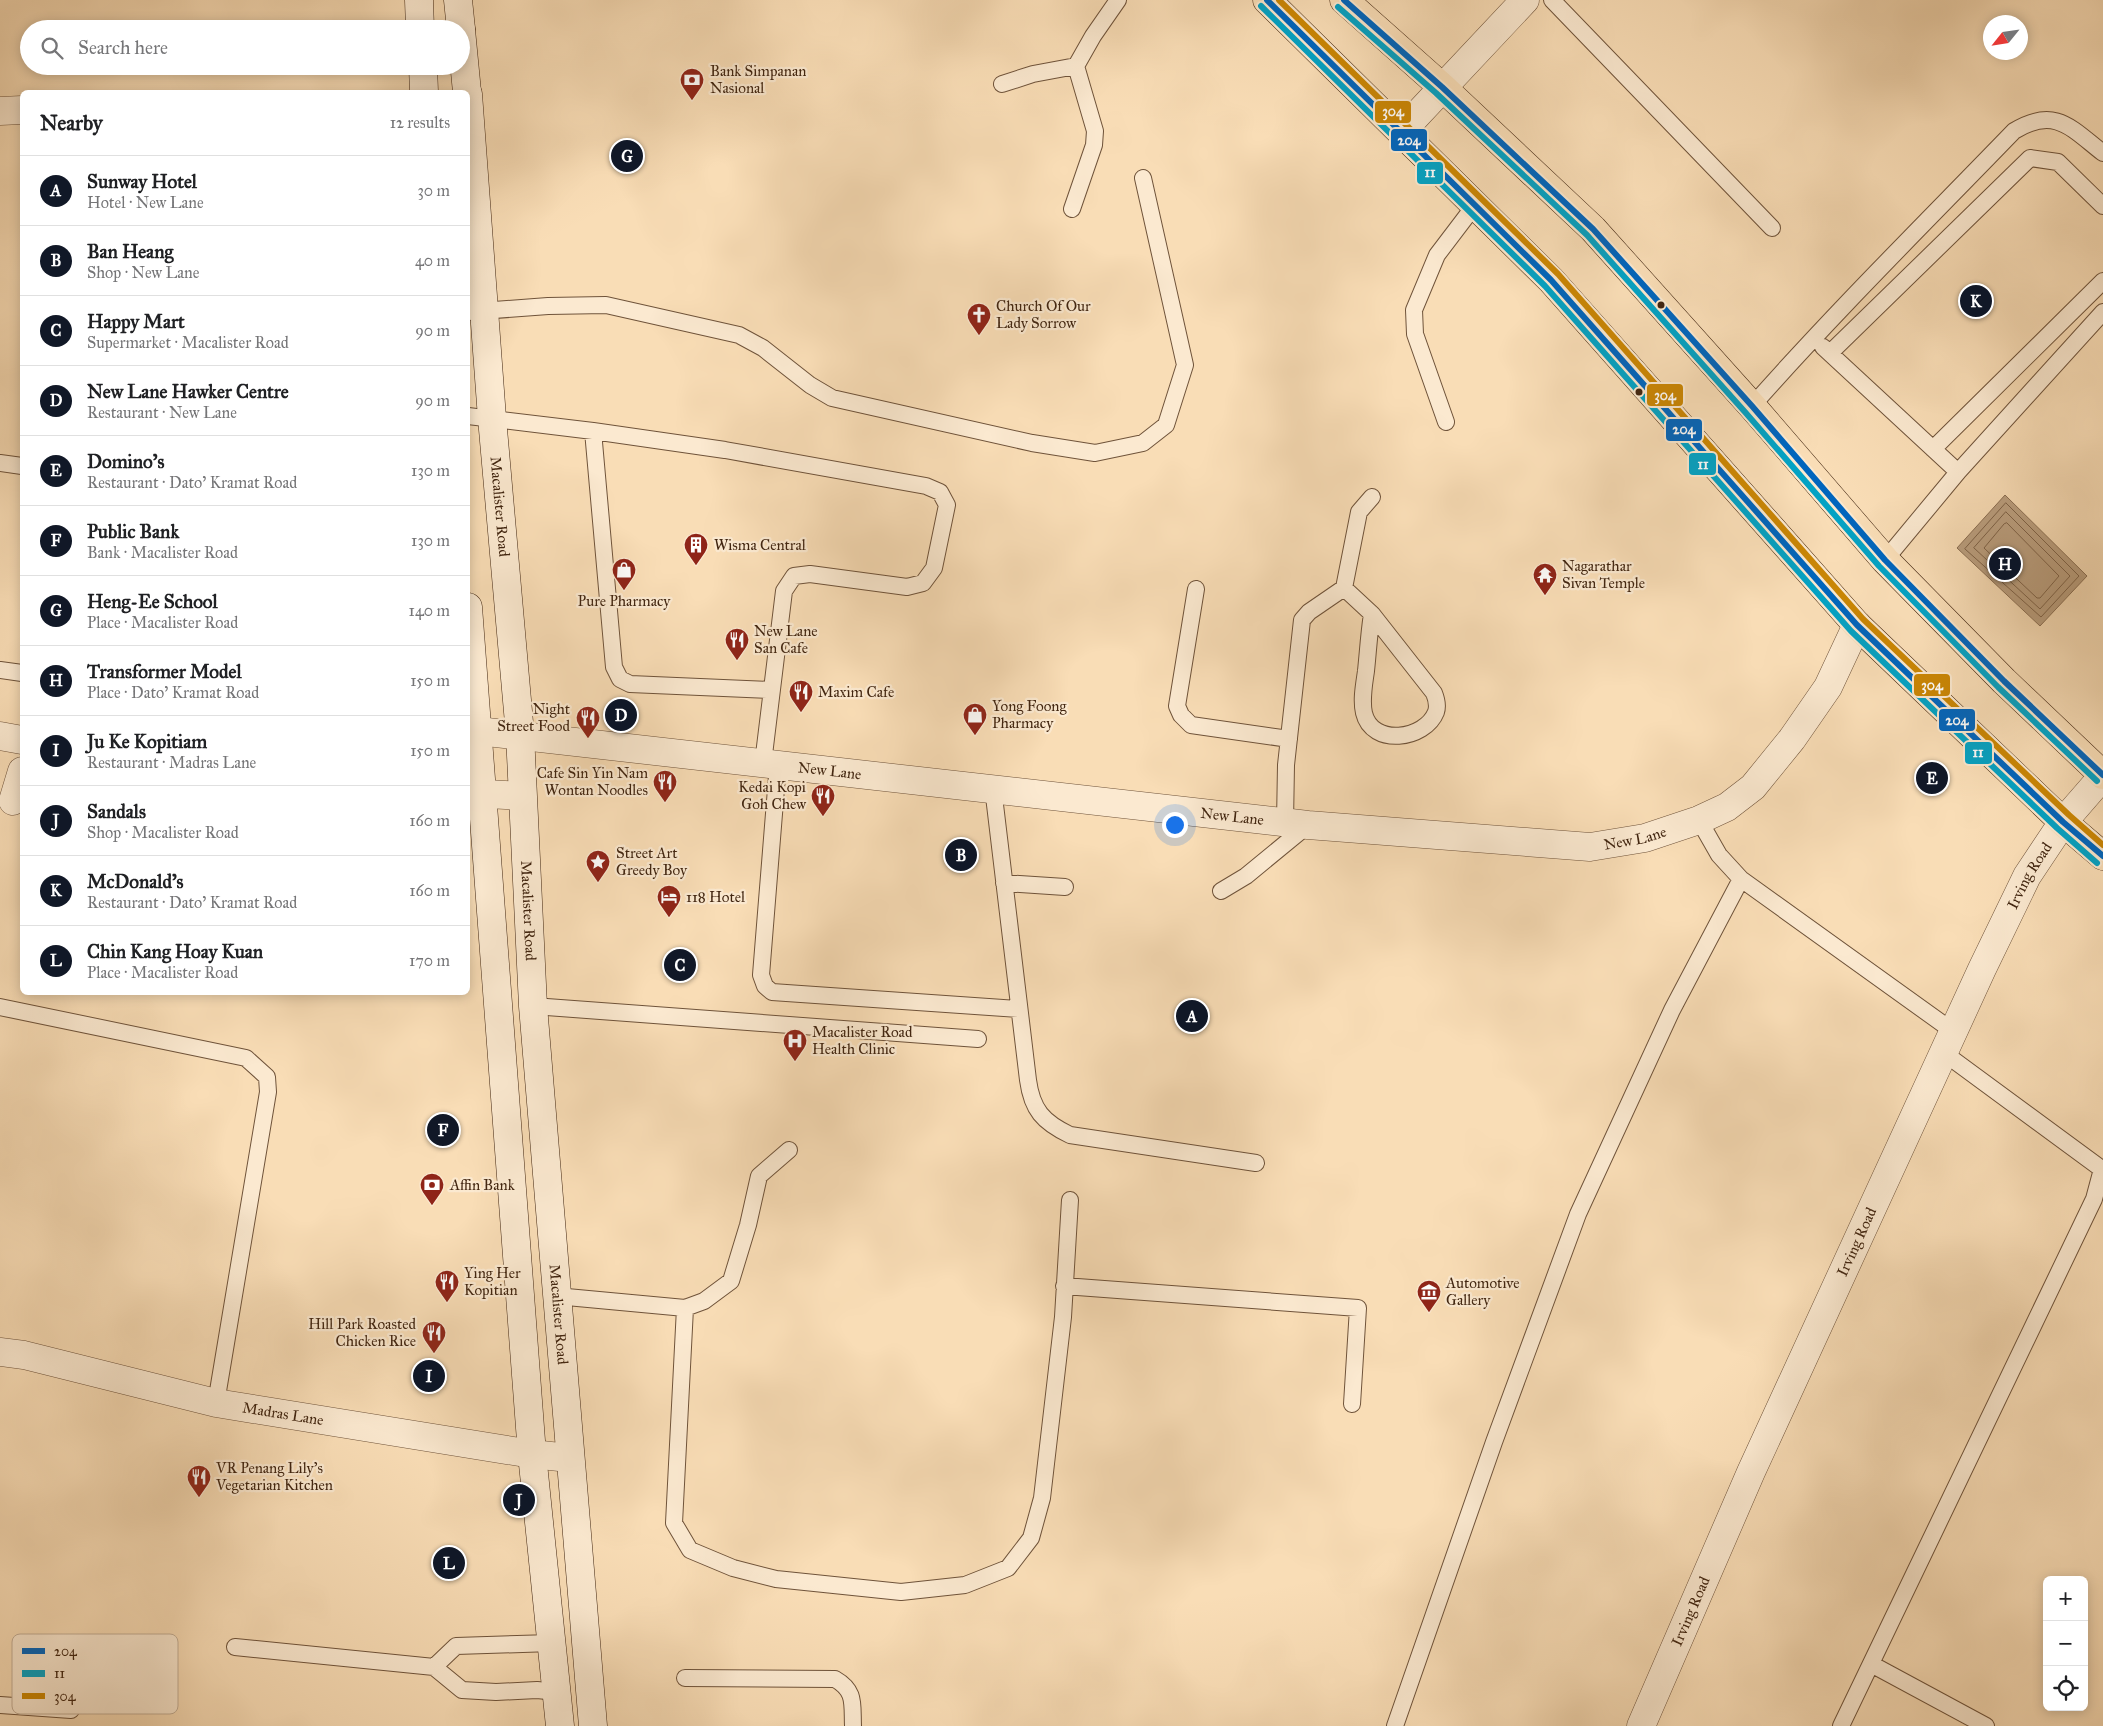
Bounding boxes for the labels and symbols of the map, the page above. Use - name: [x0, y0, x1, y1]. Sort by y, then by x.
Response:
- north arrow: [1983, 15, 2028, 60]
- place label: Bank Simpanan Nasional: [710, 62, 806, 97]
- bank icon: Bank Simpanan Nasional: [679, 67, 705, 101]
- line badge: 304: [1374, 100, 1412, 124]
- text: 304: [1382, 103, 1405, 121]
- line badge: 204: [1390, 128, 1428, 152]
- text: 204: [1398, 132, 1422, 150]
- pin: G: [611, 137, 643, 175]
- line badge: 11: [1416, 161, 1444, 185]
- text: 11: [1424, 164, 1436, 181]
- pin: K: [1960, 282, 1992, 320]
- place label: Church Of Our Lady Sorrow: [996, 297, 1091, 332]
- unlabelled marker: [1656, 300, 1666, 310]
- church icon: Church Of Our Lady Sorrow: [966, 302, 992, 336]
- line badge: 304: [1646, 383, 1684, 407]
- unlabelled marker: [1634, 387, 1644, 397]
- text: 304: [1654, 387, 1677, 405]
- line badge: 204: [1665, 418, 1703, 442]
- text: 204: [1673, 421, 1697, 439]
- line badge: 11: [1688, 452, 1717, 476]
- street label: Macalister Road: [486, 456, 513, 558]
- text: 11: [1697, 456, 1709, 473]
- building icon: Wisma Central: [683, 532, 709, 566]
- place label: Wisma Central: [714, 536, 807, 554]
- pin: H: [1989, 545, 2021, 583]
- shop icon: Pure Pharmacy: [611, 557, 637, 591]
- place label: Nagarathar Sivan Temple: [1562, 557, 1645, 592]
- temple icon: Nagarathar Sivan Temple: [1532, 562, 1558, 596]
- place label: Pure Pharmacy: [578, 592, 671, 610]
- place label: New Lane San Cafe: [754, 622, 818, 657]
- restaurant icon: New Lane San Cafe: [724, 627, 750, 661]
- line badge: 304: [1913, 673, 1951, 697]
- text: 304: [1921, 677, 1944, 695]
- restaurant icon: Maxim Cafe: [788, 679, 814, 713]
- place label: Maxim Cafe: [818, 683, 894, 701]
- pin: D: [605, 696, 637, 734]
- place label: Yong Foong Pharmacy: [992, 697, 1067, 732]
- place label: Night Street Food: [497, 700, 571, 735]
- shop icon: Yong Foong Pharmacy: [962, 702, 988, 736]
- restaurant icon: Night Street Food: [575, 705, 601, 739]
- line badge: 204: [1938, 708, 1976, 732]
- text: 204: [1946, 712, 1970, 730]
- line badge: 11: [1964, 741, 1993, 765]
- text: 11: [1972, 744, 1984, 761]
- street label: New Lane: [797, 758, 862, 783]
- pin: E: [1916, 759, 1948, 797]
- place label: Cafe Sin Yin Nam Wontan Noodles: [537, 764, 648, 799]
- restaurant icon: Cafe Sin Yin Nam Wontan Noodles: [652, 769, 678, 803]
- place label: Kedai Kopi Goh Chew: [738, 778, 806, 813]
- restaurant icon: Kedai Kopi Goh Chew: [810, 783, 836, 817]
- street label: New Lane: [1200, 804, 1265, 829]
- your location: [1162, 812, 1188, 838]
- street label: New Lane: [1602, 823, 1669, 854]
- pin: B: [945, 836, 977, 874]
- street label: Irving Road: [2003, 839, 2056, 912]
- place label: Street Art Greedy Boy: [616, 844, 688, 879]
- place icon: Street Art Greedy Boy: [585, 849, 611, 883]
- street label: Macalister Road: [517, 860, 540, 962]
- hotel icon: 118 Hotel: [656, 884, 682, 918]
- place label: 118 Hotel: [686, 888, 746, 906]
- pin: C: [664, 946, 696, 984]
- pin: A: [1176, 997, 1208, 1035]
- place label: Macalister Road Health Clinic: [812, 1023, 913, 1058]
- hospital icon: Macalister Road Health Clinic: [782, 1028, 808, 1062]
- pin: F: [427, 1111, 459, 1149]
- bank icon: Affin Bank: [419, 1172, 445, 1206]
- place label: Affin Bank: [449, 1176, 515, 1194]
- street label: Irving Road: [1833, 1204, 1880, 1279]
- place label: Ying Her Kopitian: [464, 1264, 521, 1299]
- street label: Macalister Road: [546, 1264, 572, 1366]
- restaurant icon: Ying Her Kopitian: [434, 1269, 460, 1303]
- place label: Automotive Gallery: [1445, 1274, 1520, 1309]
- museum icon: Automotive Gallery: [1416, 1279, 1442, 1313]
- place label: Hill Park Roasted Chicken Rice: [308, 1315, 416, 1350]
- restaurant icon: Hill Park Roasted Chicken Rice: [421, 1320, 447, 1354]
- pin: I: [413, 1357, 445, 1395]
- street label: Madras Lane: [241, 1398, 325, 1429]
- place label: VR Penang Lily's Vegetarian Kitchen: [215, 1459, 333, 1494]
- restaurant icon: VR Penang Lily's Vegetarian Kitchen: [186, 1464, 212, 1498]
- pin: J: [503, 1481, 535, 1519]
- pin: L: [433, 1544, 465, 1582]
- street label: Irving Road: [1668, 1573, 1714, 1649]
- legend: [12, 1634, 178, 1714]
- text: 204: [54, 1643, 78, 1660]
- text: 11: [54, 1665, 66, 1682]
- text: 304: [54, 1688, 77, 1705]

